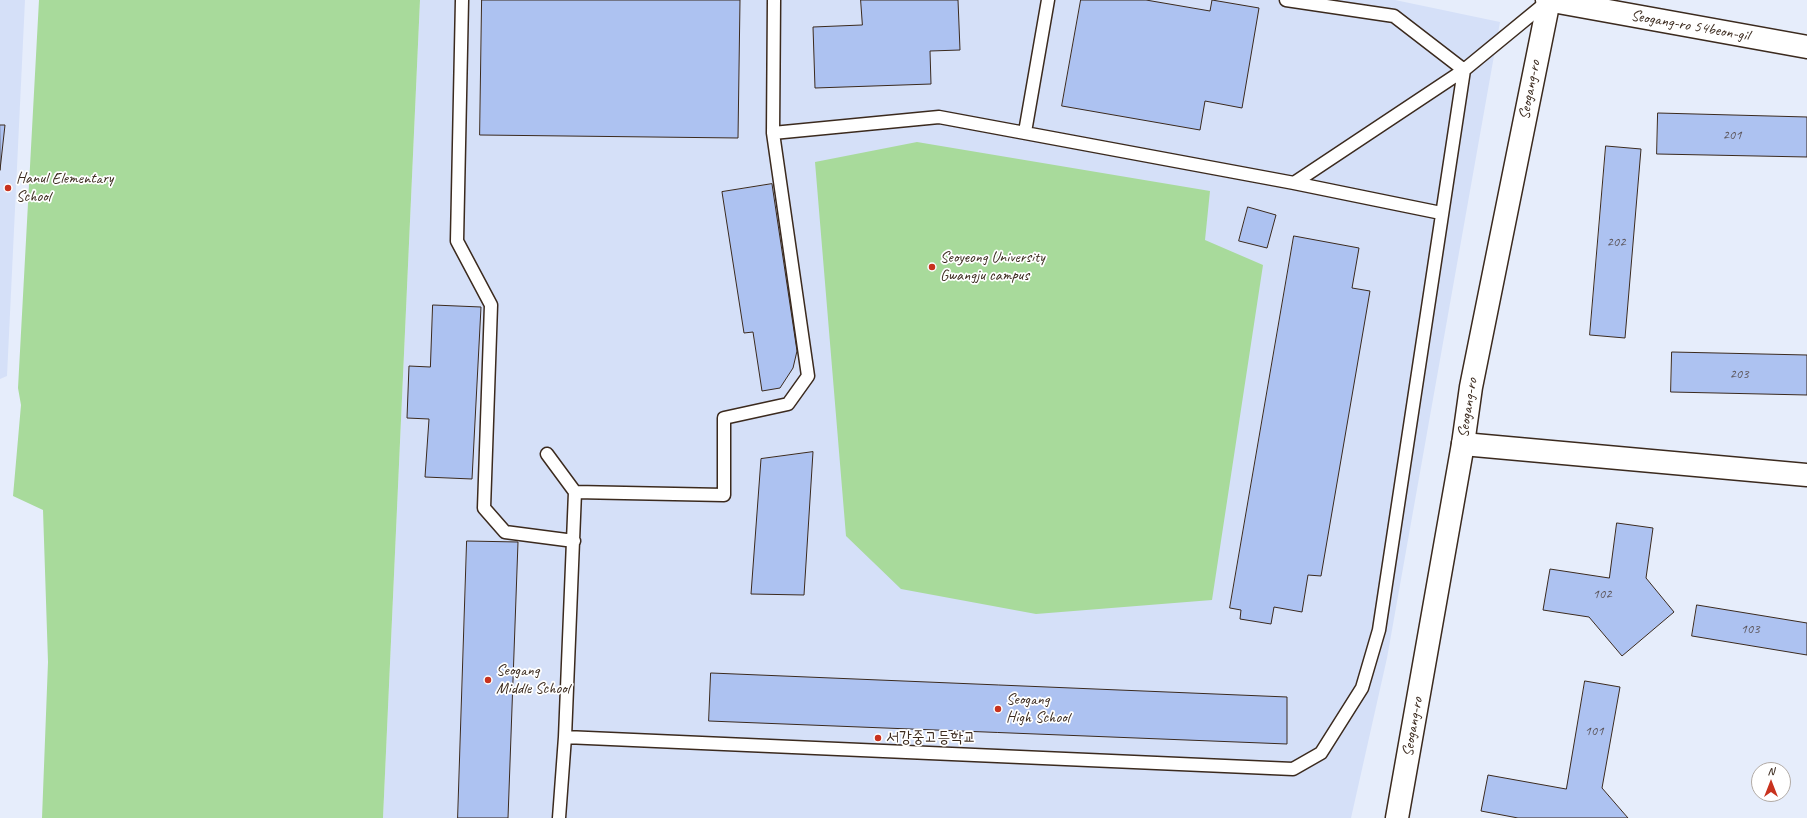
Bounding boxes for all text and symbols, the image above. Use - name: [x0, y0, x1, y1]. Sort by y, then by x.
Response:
- street label: Seogang-ro 54beon-gil: [1629, 6, 1751, 46]
- street label: Seogang-ro: [1515, 59, 1545, 121]
- house number: 201: [1723, 127, 1741, 143]
- place label: Hanul Elementary School: [16, 169, 113, 207]
- marker: Hanul Elementary School: [3, 183, 13, 193]
- house number: 202: [1607, 234, 1625, 250]
- place label: Seoyeong University Gwangju campus: [940, 248, 1045, 286]
- marker: Seoyeong University Gwangju campus: [927, 262, 937, 272]
- house number: 203: [1730, 366, 1748, 382]
- street label: Seogang-ro: [1454, 377, 1482, 439]
- house number: 102: [1593, 586, 1611, 602]
- house number: 103: [1741, 621, 1759, 637]
- place label: Seogang Middle School: [496, 661, 569, 699]
- marker: Seogang Middle School: [483, 675, 493, 685]
- place label: Seogang High School: [1006, 690, 1069, 728]
- street label: Seogang-ro: [1398, 696, 1428, 758]
- marker: Seogang High School: [993, 704, 1003, 714]
- house number: 101: [1585, 723, 1603, 739]
- place label: 서강중고등학교: [886, 728, 976, 748]
- marker: 서강중고등학교: [873, 733, 883, 743]
- north arrow: [1751, 762, 1791, 802]
- text: N: [1768, 764, 1774, 778]

